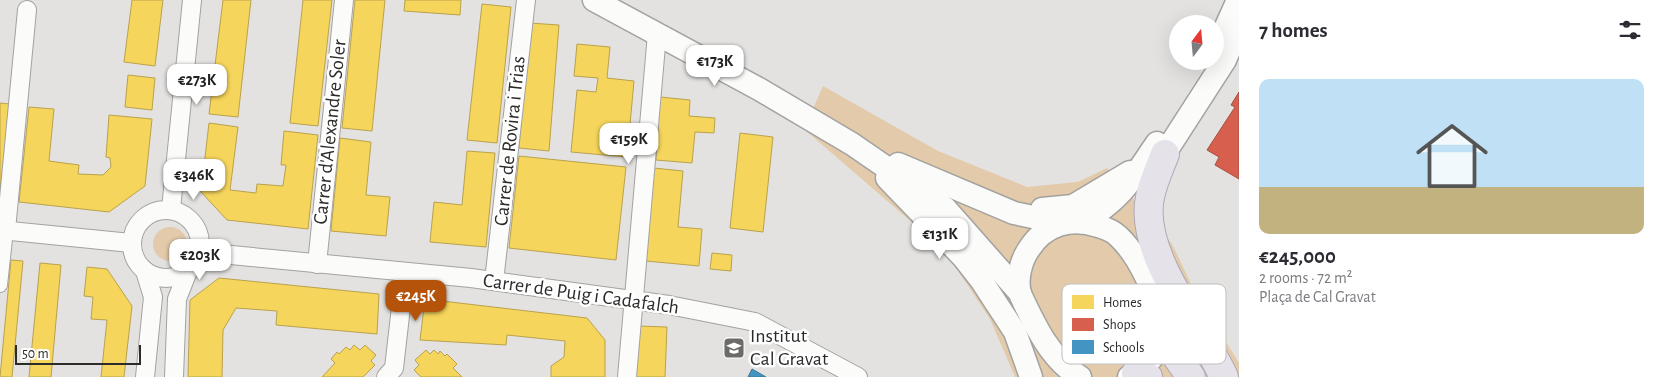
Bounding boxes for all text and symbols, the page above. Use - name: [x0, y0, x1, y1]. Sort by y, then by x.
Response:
- north arrow: [1169, 15, 1224, 70]
- map controls: [1169, 15, 1224, 70]
- icon: filters: [1616, 16, 1644, 44]
- text: 7 homes: [1259, 20, 1328, 41]
- street label: Carrer d'Alexandre Soler: [310, 38, 350, 226]
- pin: €173K: [680, 44, 750, 87]
- text: €173K: [697, 53, 733, 69]
- street label: Carrer de Rovira i Trias: [491, 55, 529, 227]
- pin: €273K: [162, 64, 232, 106]
- text: €273K: [178, 72, 216, 88]
- icon: home: [1407, 111, 1497, 201]
- pin: €159K: [594, 122, 664, 165]
- text: €159K: [610, 131, 648, 147]
- pin: €346K: [159, 158, 229, 201]
- text: €346K: [174, 167, 214, 183]
- pin: €131K: [905, 218, 975, 260]
- text: €131K: [922, 226, 958, 242]
- pin: €203K: [165, 238, 235, 281]
- text: €245,000: [1259, 246, 1336, 267]
- text: €203K: [180, 247, 220, 263]
- street label: Carrer de Puig i Cadafalch: [482, 270, 680, 318]
- text: 2 rooms · 72 m²: [1259, 270, 1352, 286]
- pin: €245K: [381, 280, 451, 322]
- legend: [1062, 284, 1226, 364]
- text: €245K: [396, 288, 436, 304]
- text: Plaça de Cal Gravat: [1259, 289, 1376, 305]
- text: Homes: [1103, 296, 1142, 310]
- text: Shops: [1103, 318, 1136, 332]
- place label: Institut Cal Gravat: [750, 326, 829, 369]
- school or university icon: Institut Cal Gravat: [722, 336, 746, 360]
- text: Schools: [1103, 341, 1144, 355]
- scale bar: [15, 342, 141, 365]
- text: 50 m: [22, 347, 49, 361]

